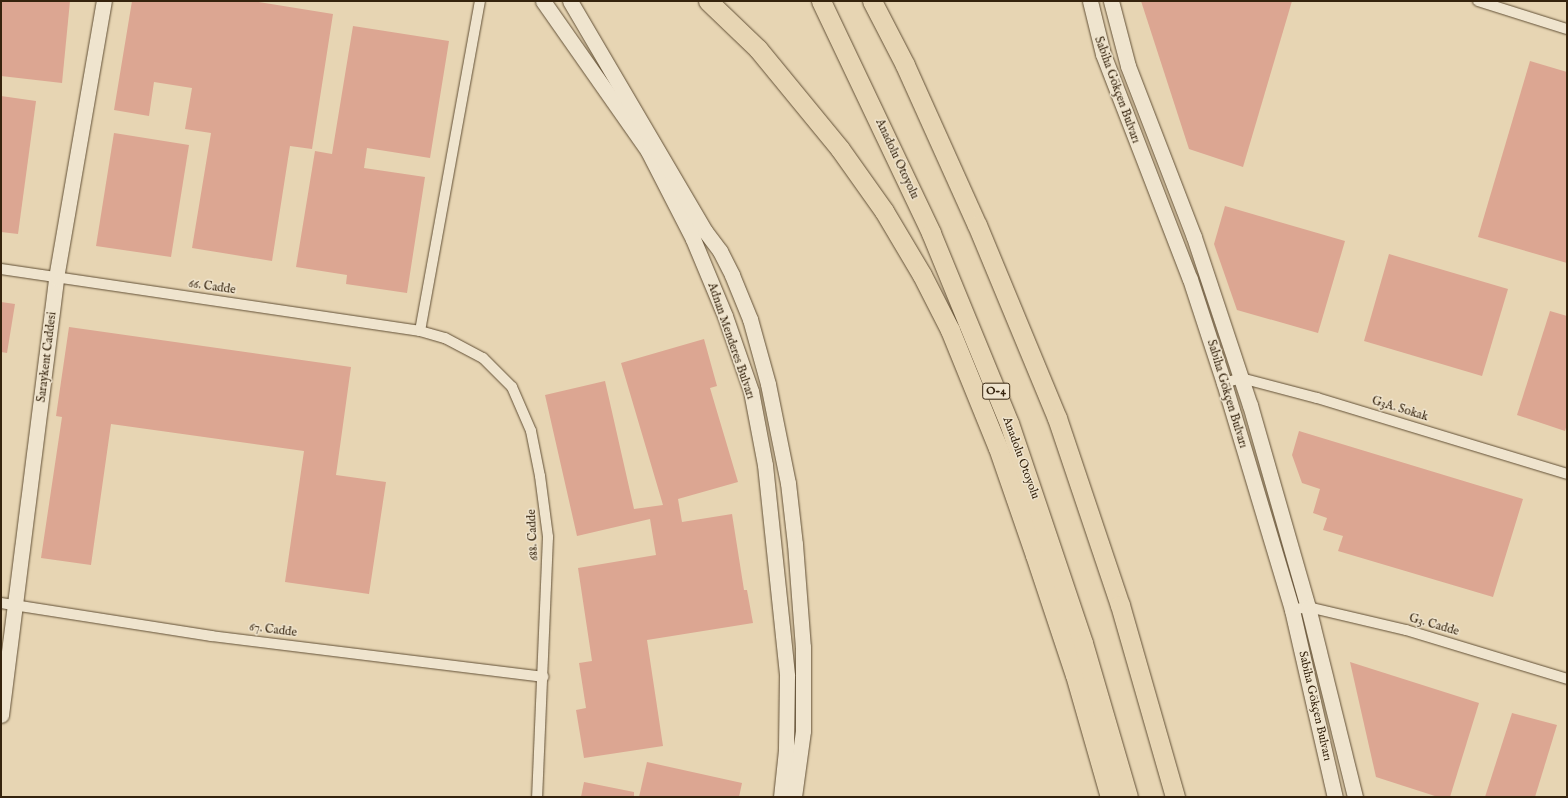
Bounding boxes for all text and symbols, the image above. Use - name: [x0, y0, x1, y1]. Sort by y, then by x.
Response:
- street label: Sabiha Gökçen Bulvarı: [1091, 35, 1143, 145]
- street label: Anadolu Otoyolu: [872, 117, 922, 201]
- street label: 66. Cadde: [188, 277, 236, 297]
- street label: Adnan Menderes Bulvarı: [704, 281, 758, 401]
- street label: Saraykent Caddesi: [34, 311, 60, 403]
- street label: Sabiha Gökçen Bulvarı: [1204, 338, 1250, 450]
- road number: O-4: [982, 382, 1010, 400]
- street label: G3A. Sokak: [1370, 394, 1430, 424]
- street label: Anadolu Otoyolu: [999, 415, 1043, 501]
- street label: 688. Cadde: [524, 509, 542, 561]
- street label: G3. Cadde: [1407, 611, 1461, 639]
- street label: 67. Cadde: [248, 620, 298, 640]
- street label: Sabiha Gökçen Bulvarı: [1295, 650, 1335, 762]

